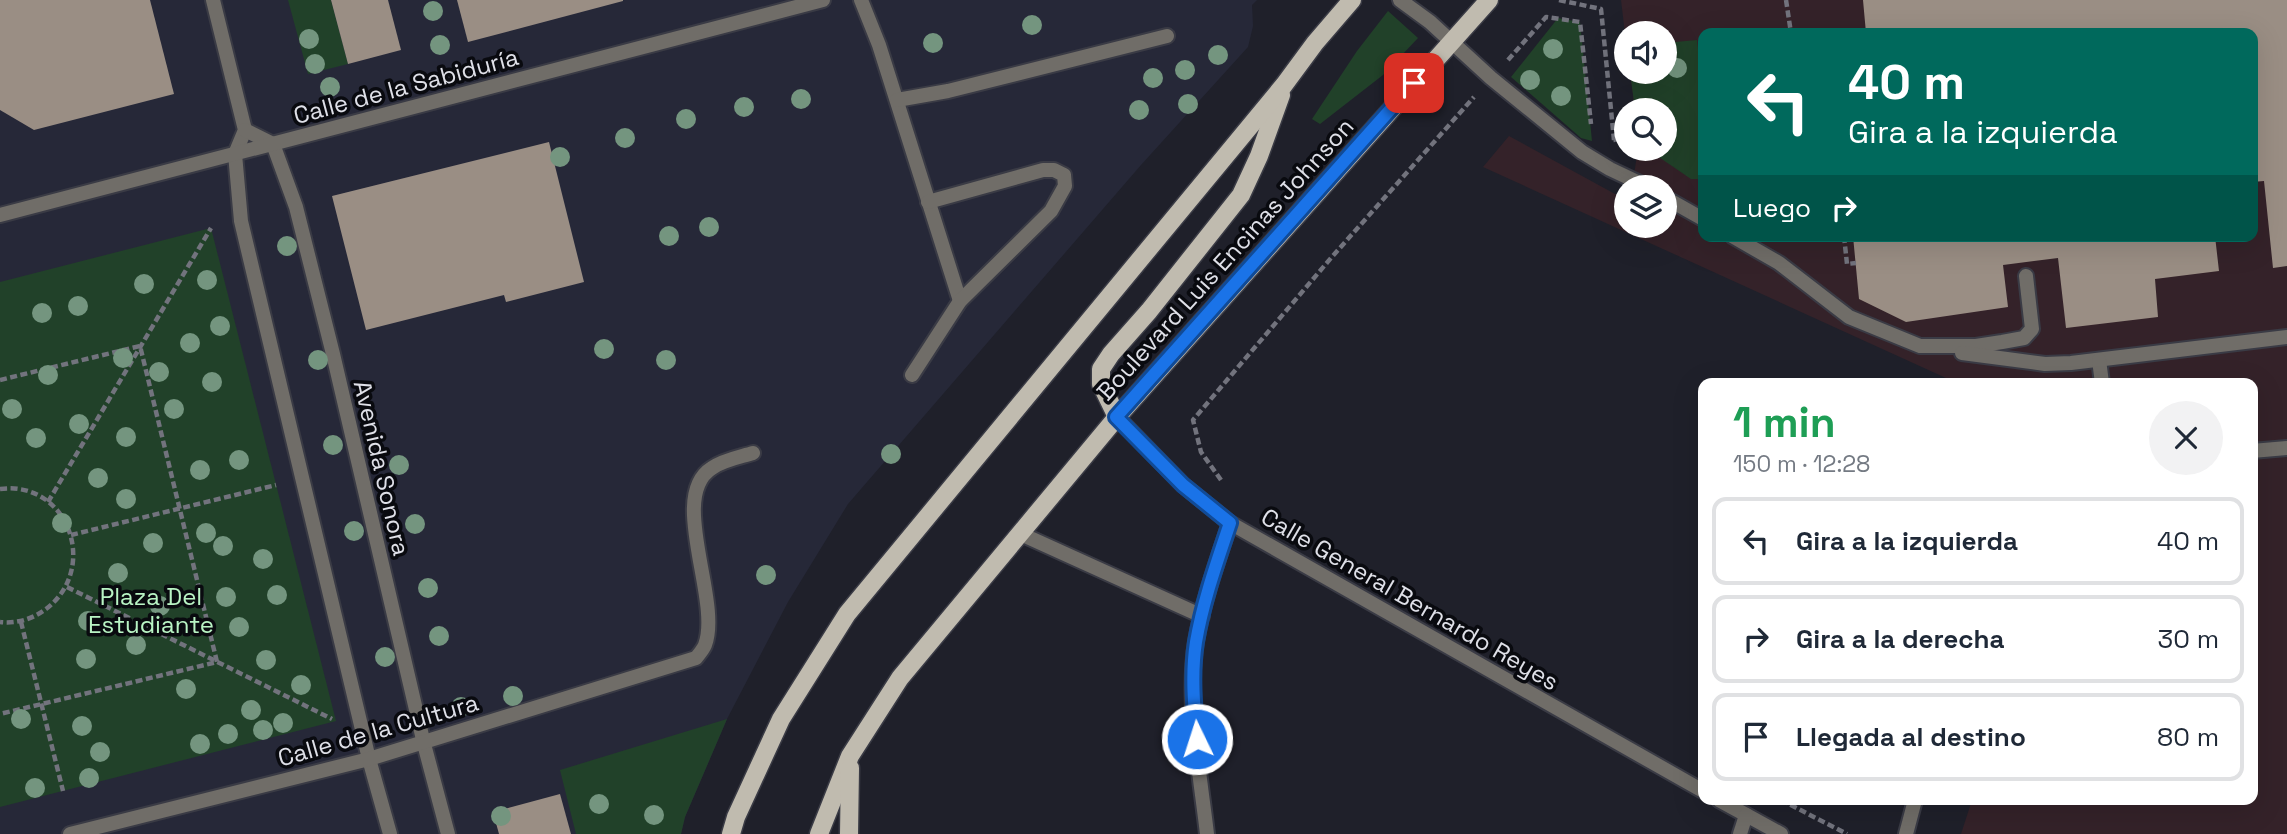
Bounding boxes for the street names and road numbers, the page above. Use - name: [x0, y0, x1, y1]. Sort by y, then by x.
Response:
- street label: Calle de la Sabiduría: [290, 41, 522, 131]
- street label: Boulevard Luis Encinas Johnson: [1090, 111, 1360, 407]
- street label: Avenida Sonora: [347, 377, 417, 559]
- street label: Calle General Bernardo Reyes: [1256, 501, 1564, 697]
- street label: Calle de la Cultura: [274, 686, 482, 773]

